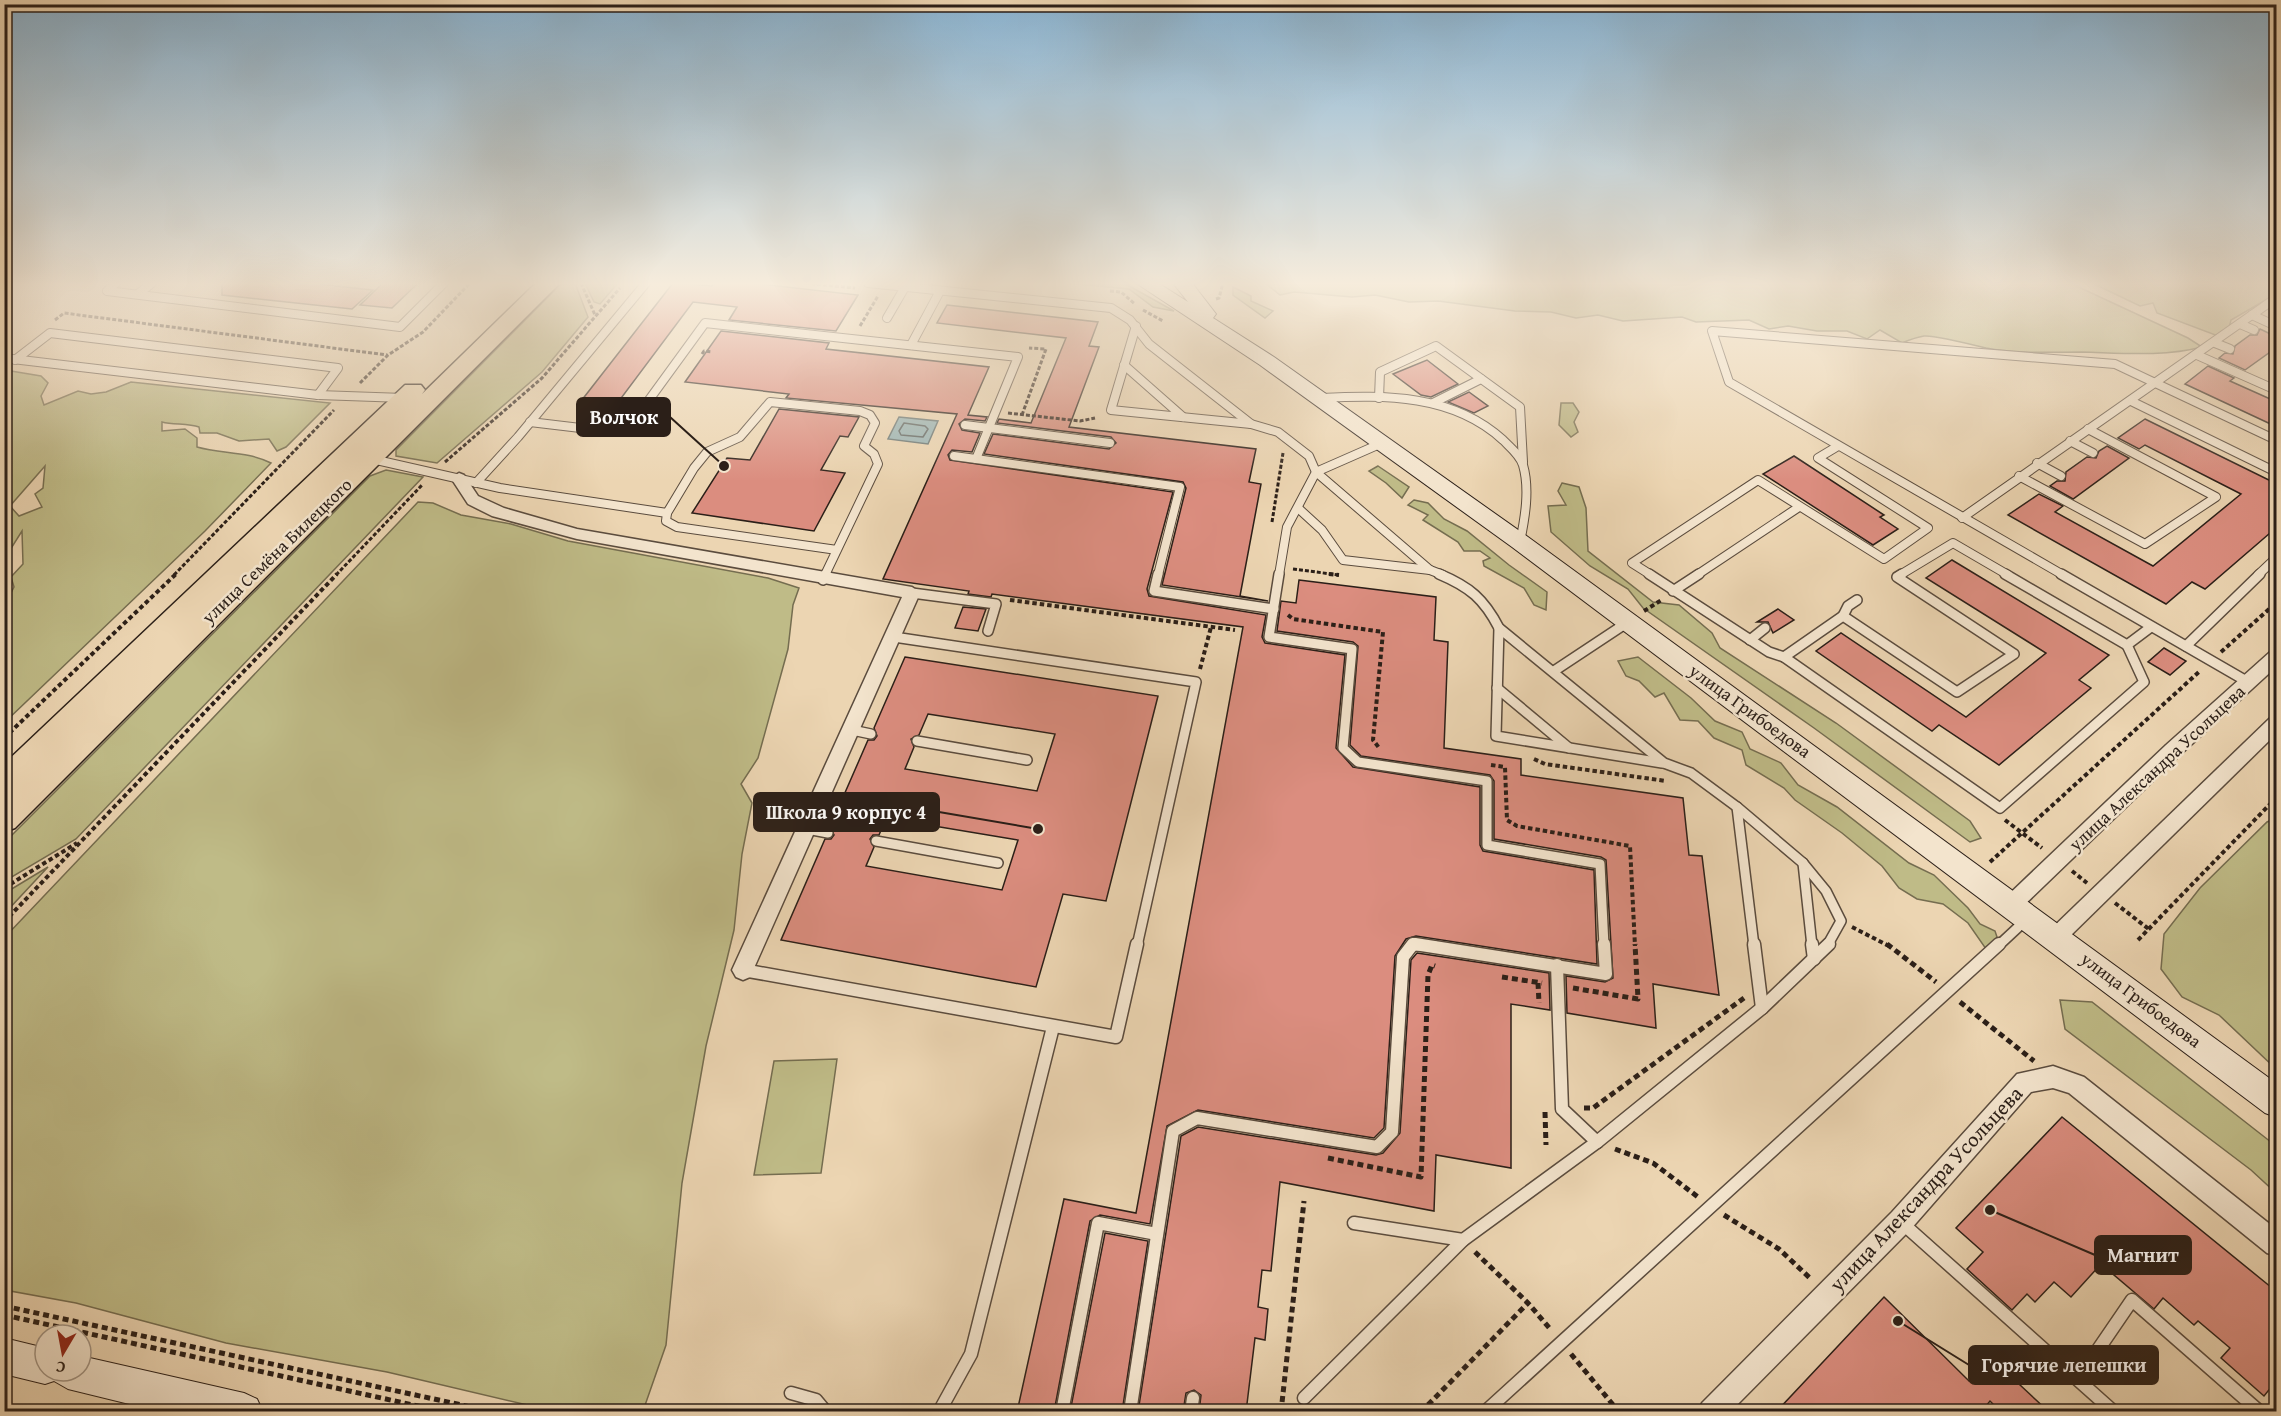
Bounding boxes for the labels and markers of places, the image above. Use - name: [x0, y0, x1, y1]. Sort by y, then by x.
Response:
- callout: Волчок: [577, 398, 670, 436]
- callout: Школа 9 корпус 4: [754, 793, 939, 831]
- callout: Магнит: [2095, 1236, 2191, 1274]
- callout: Горячие лепешки: [1969, 1346, 2158, 1384]

